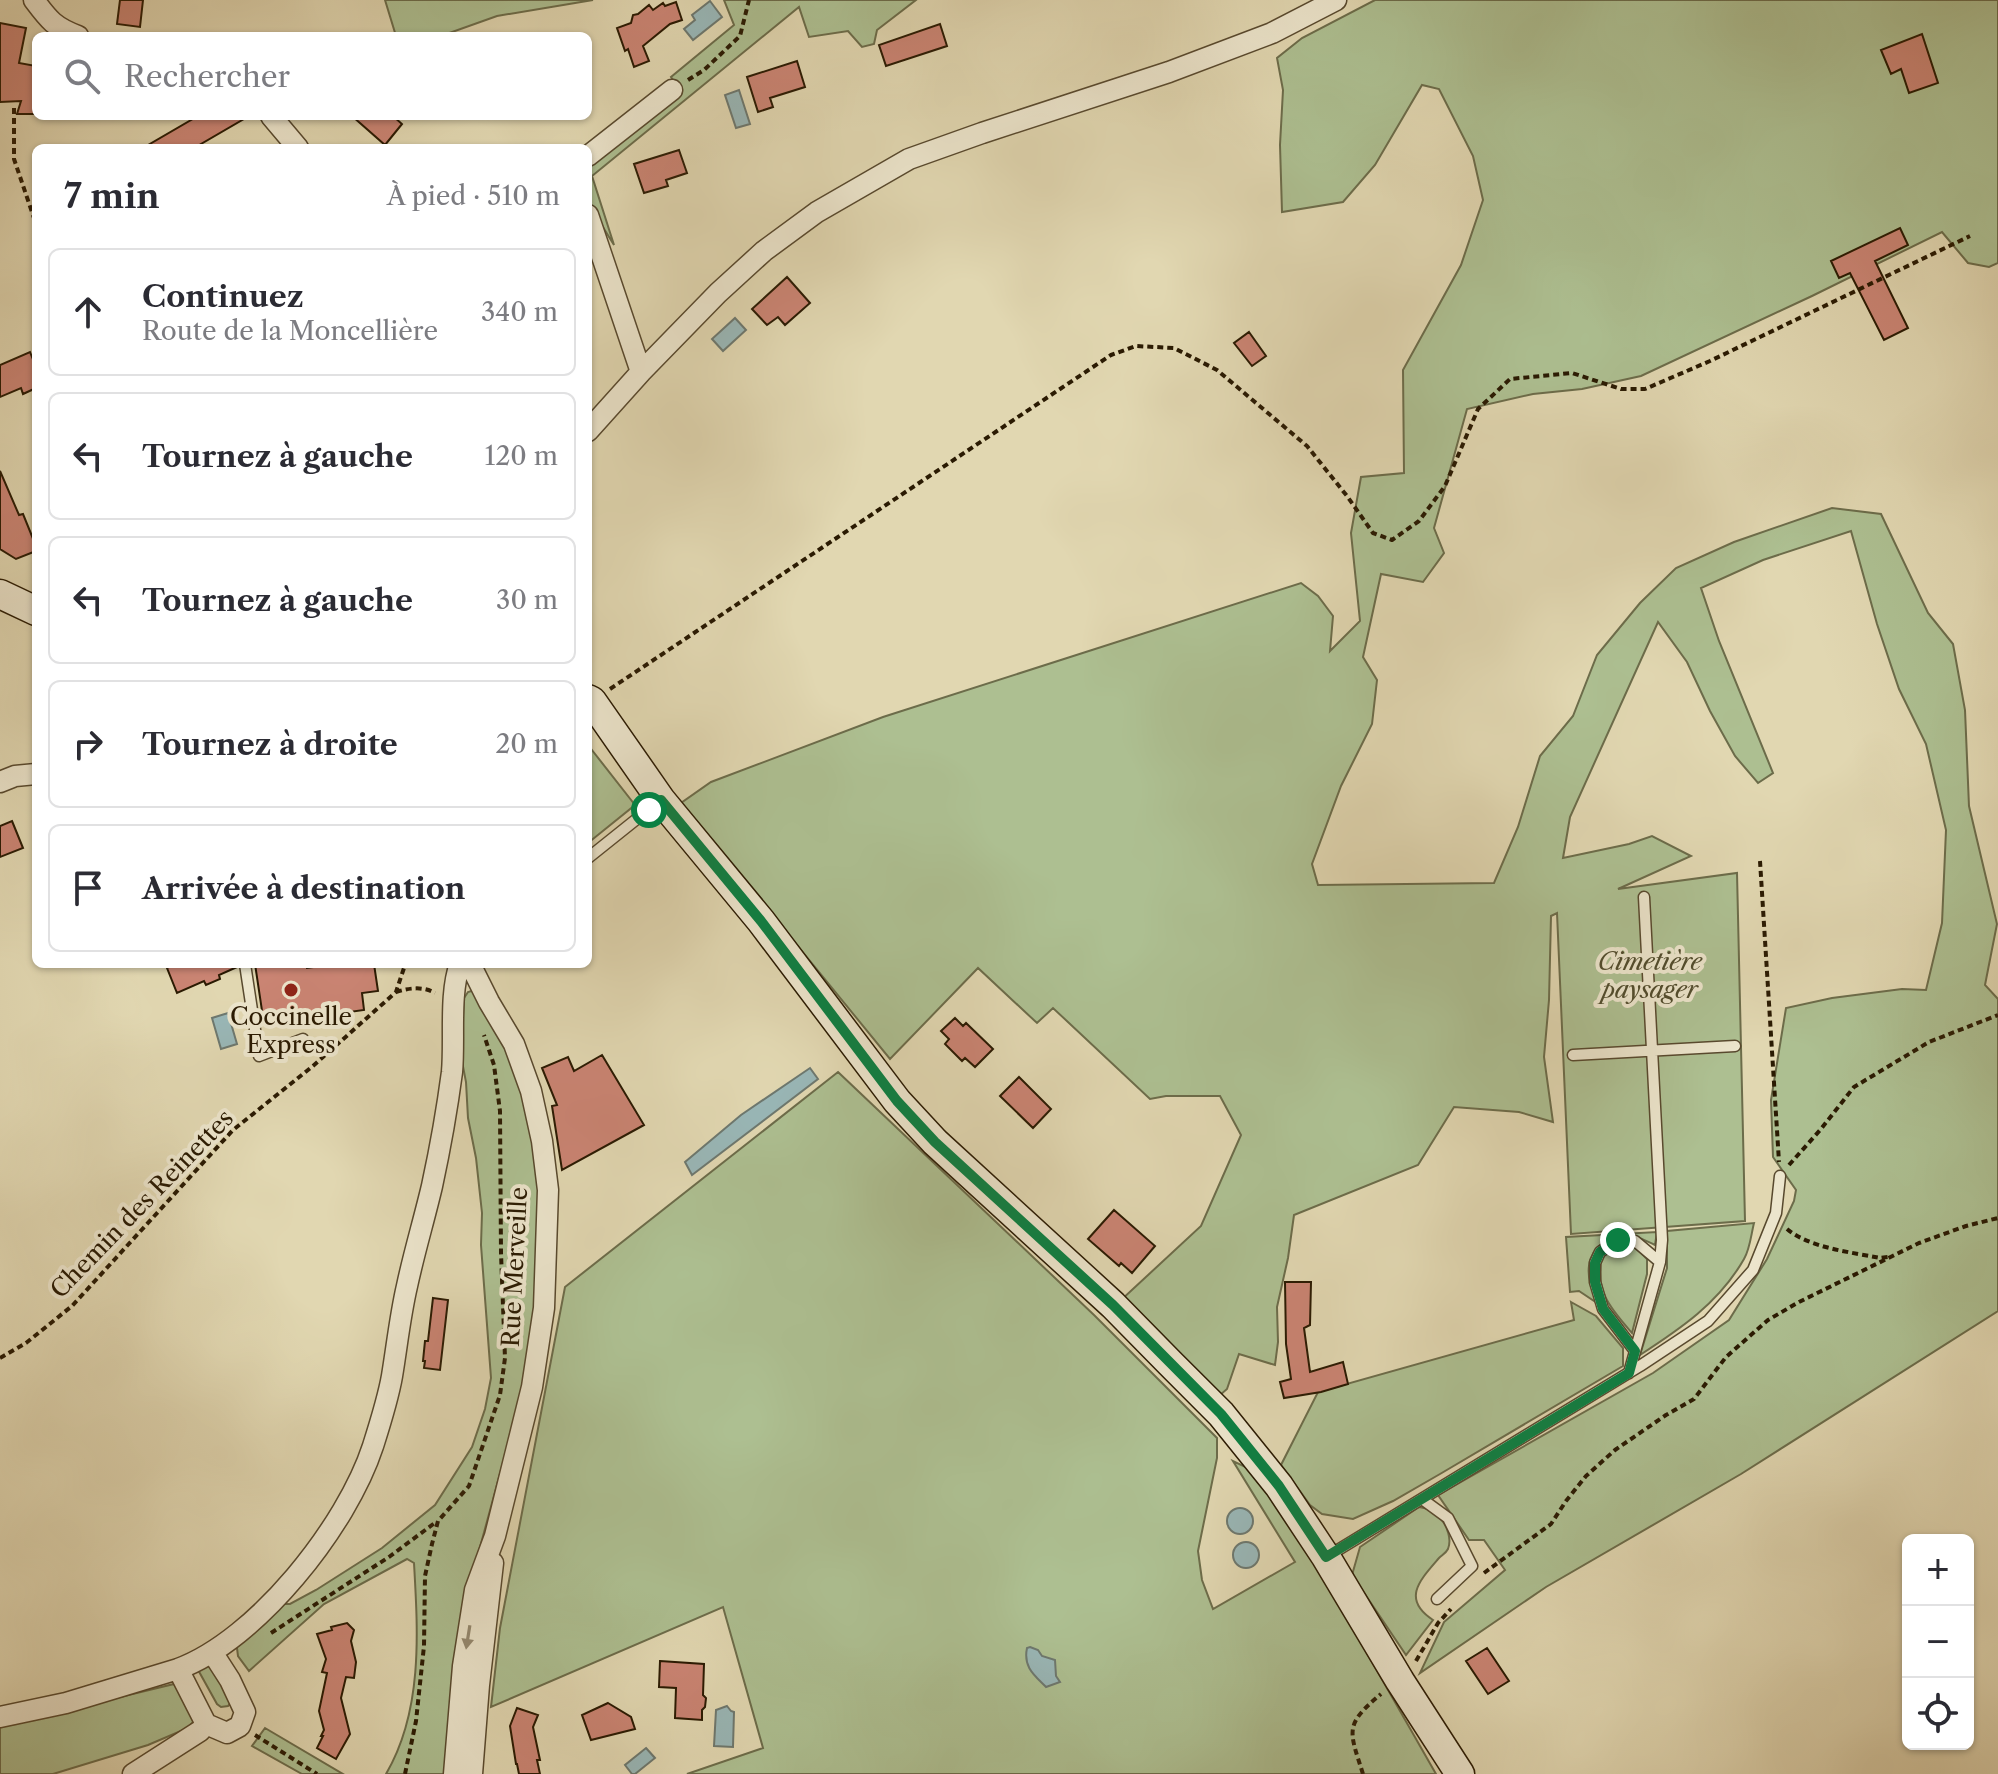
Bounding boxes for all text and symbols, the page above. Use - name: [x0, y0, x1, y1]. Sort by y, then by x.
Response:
- search box: [32, 32, 592, 120]
- icon: search: [60, 54, 104, 98]
- text: Rechercher: [124, 58, 290, 95]
- text: 7 min: [64, 175, 160, 217]
- text: À pied · 510 m: [387, 180, 560, 212]
- text: Continuez: [142, 278, 304, 315]
- icon: ahead: [66, 290, 110, 334]
- text: 340 m: [481, 296, 558, 328]
- text: Route de la Moncellière: [142, 315, 438, 347]
- icon: left: [66, 434, 110, 478]
- text: Tournez à gauche: [142, 438, 413, 475]
- text: 120 m: [484, 440, 558, 472]
- icon: left: [66, 578, 110, 622]
- text: Tournez à gauche: [142, 582, 413, 619]
- text: 30 m: [496, 584, 558, 616]
- icon: right: [66, 722, 110, 766]
- text: Tournez à droite: [142, 726, 398, 763]
- text: 20 m: [495, 728, 558, 760]
- route start: [631, 792, 667, 828]
- icon: arrive: [66, 866, 110, 910]
- text: Arrivée à destination: [142, 870, 465, 907]
- park label: Cimetière paysager: [1597, 947, 1704, 1004]
- marker: Coccinelle Express: [282, 981, 300, 999]
- place label: Coccinelle Express: [230, 1002, 352, 1059]
- street label: Chemin des Reinettes: [44, 1103, 239, 1304]
- street label: Rue Merveille: [496, 1186, 533, 1348]
- route end: [1600, 1222, 1636, 1258]
- map controls: [1902, 1534, 1974, 1750]
- button: +: [1902, 1534, 1974, 1606]
- button: −: [1902, 1606, 1974, 1678]
- one-way arrow: [461, 1625, 473, 1650]
- button: locate: [1902, 1678, 1974, 1750]

